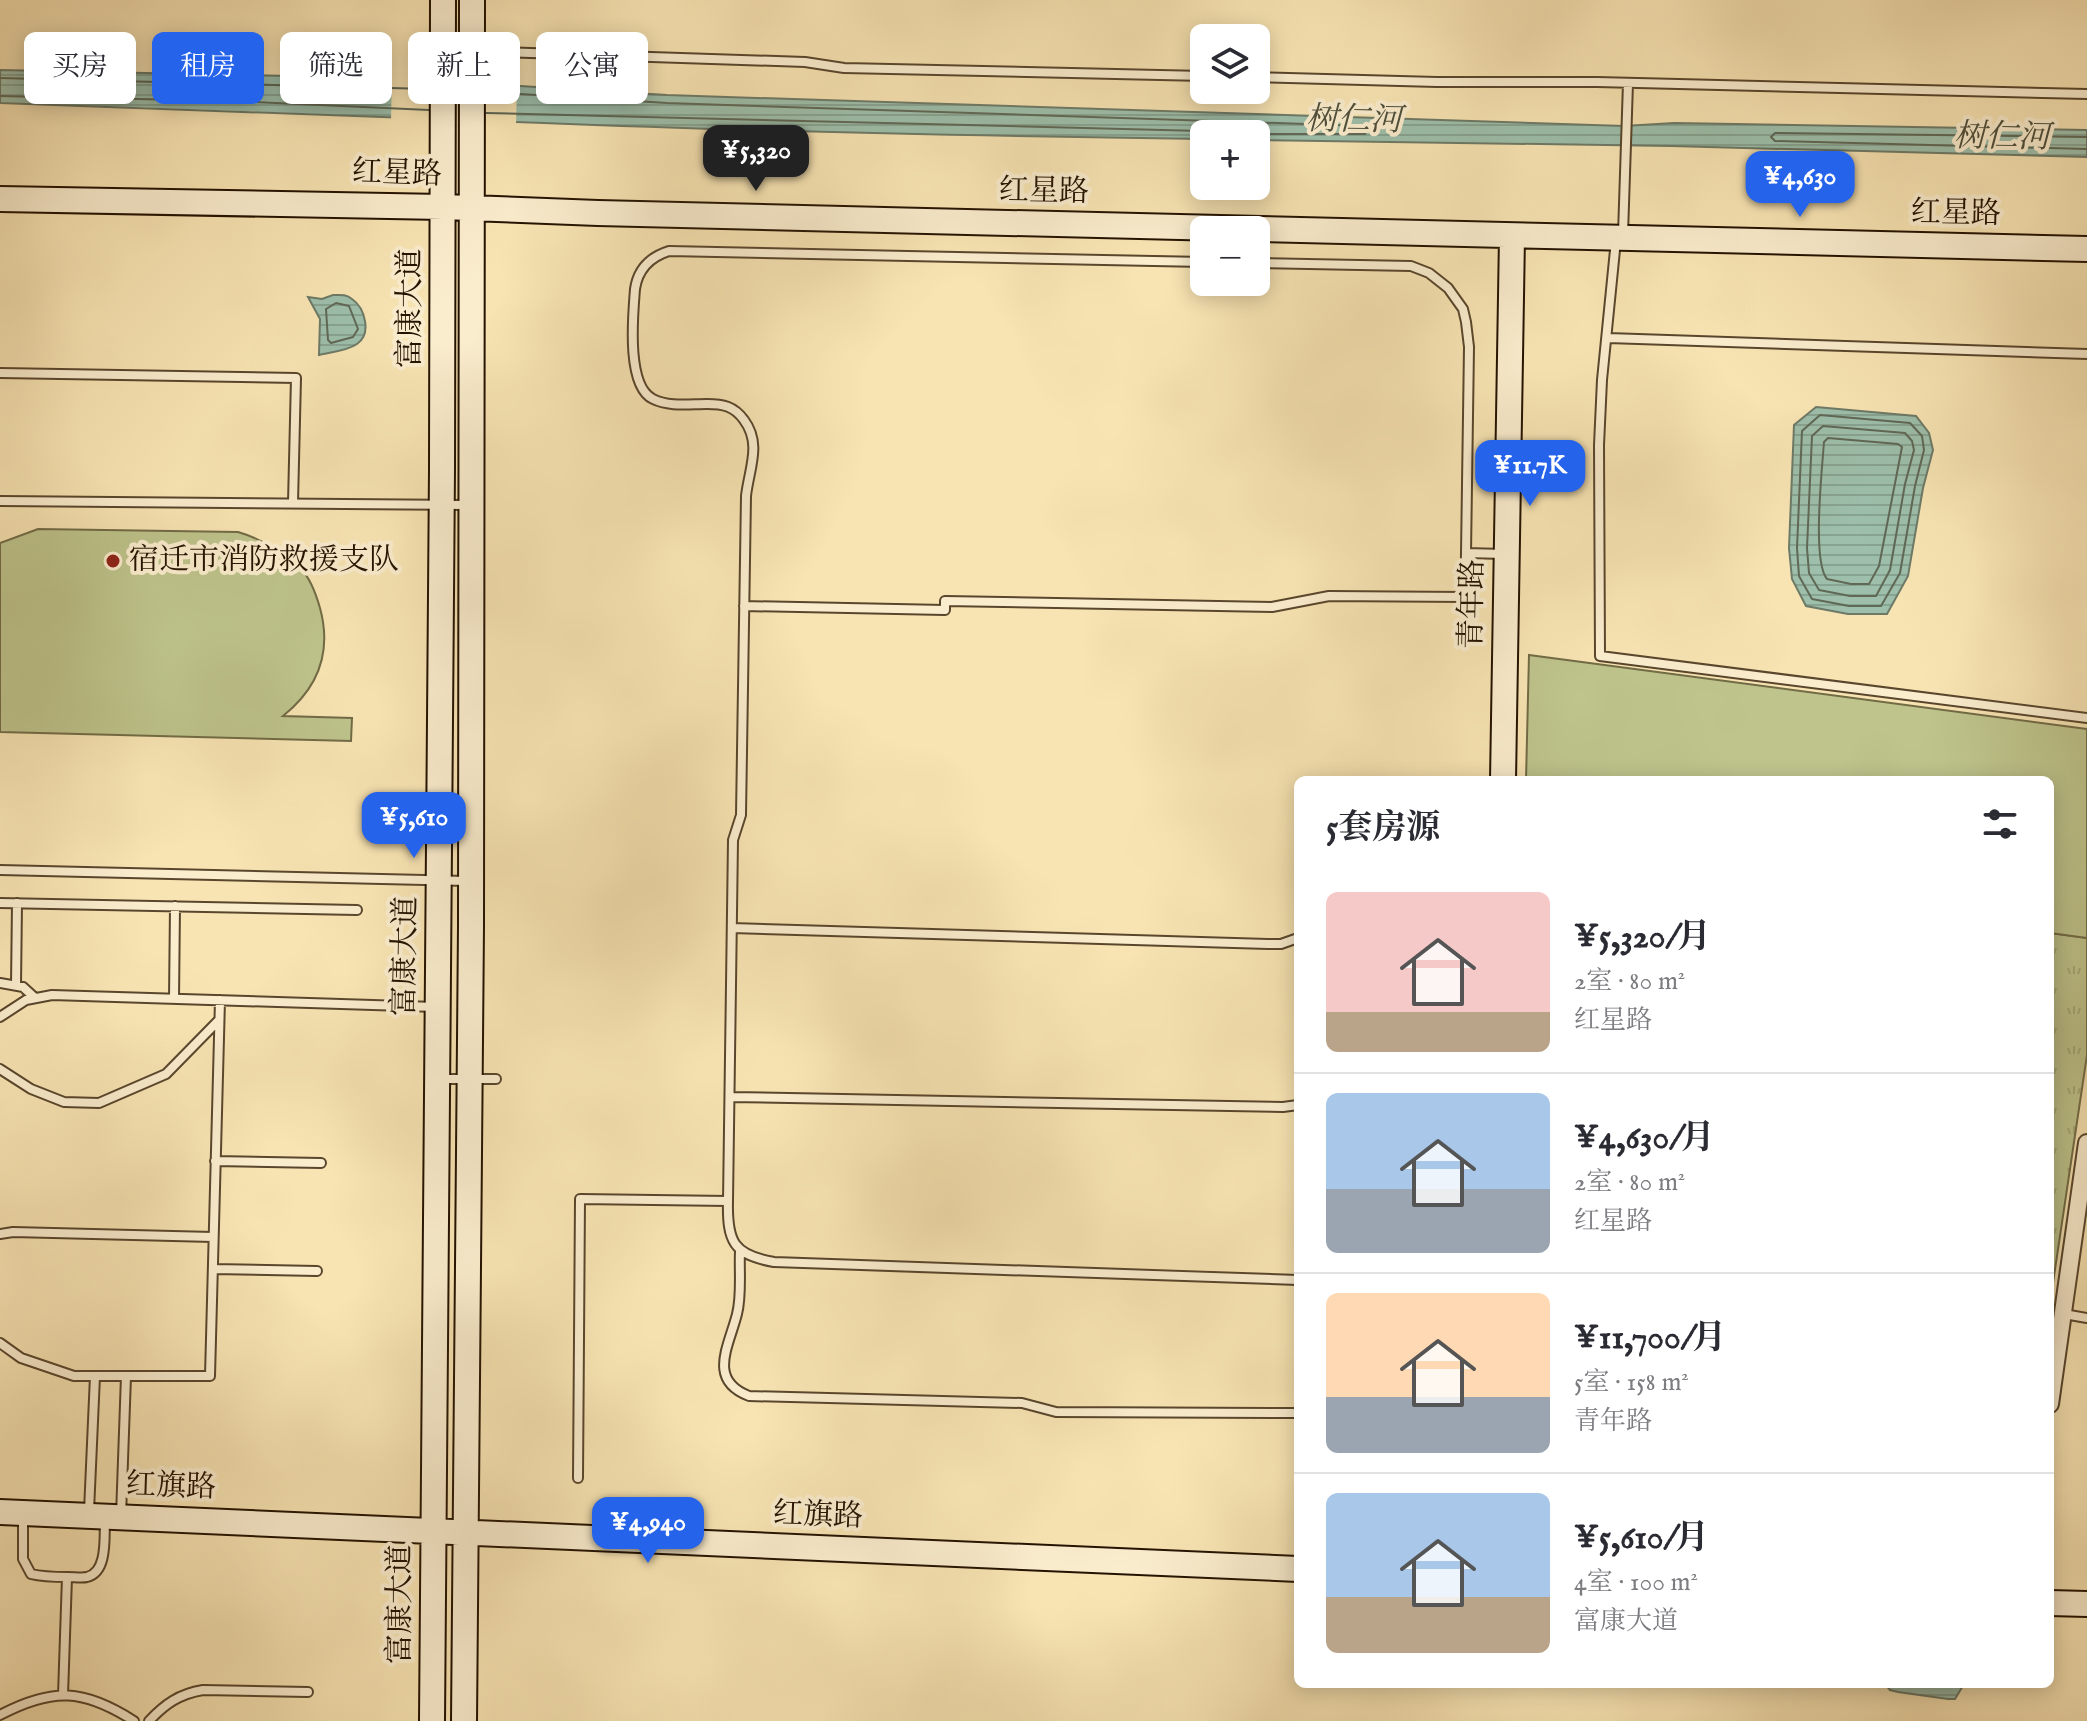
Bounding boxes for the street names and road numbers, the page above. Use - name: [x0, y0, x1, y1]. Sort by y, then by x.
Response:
- street label: 红星路: [351, 153, 443, 195]
- street label: 红星路: [999, 172, 1089, 212]
- street label: 红星路: [1911, 194, 2001, 234]
- street label: 富康大道: [392, 248, 430, 368]
- street label: 青年路: [1453, 559, 1493, 649]
- street label: 富康大道: [386, 896, 426, 1016]
- street label: 红旗路: [125, 1466, 217, 1508]
- street label: 红旗路: [772, 1495, 864, 1537]
- street label: 富康大道: [382, 1544, 420, 1664]

